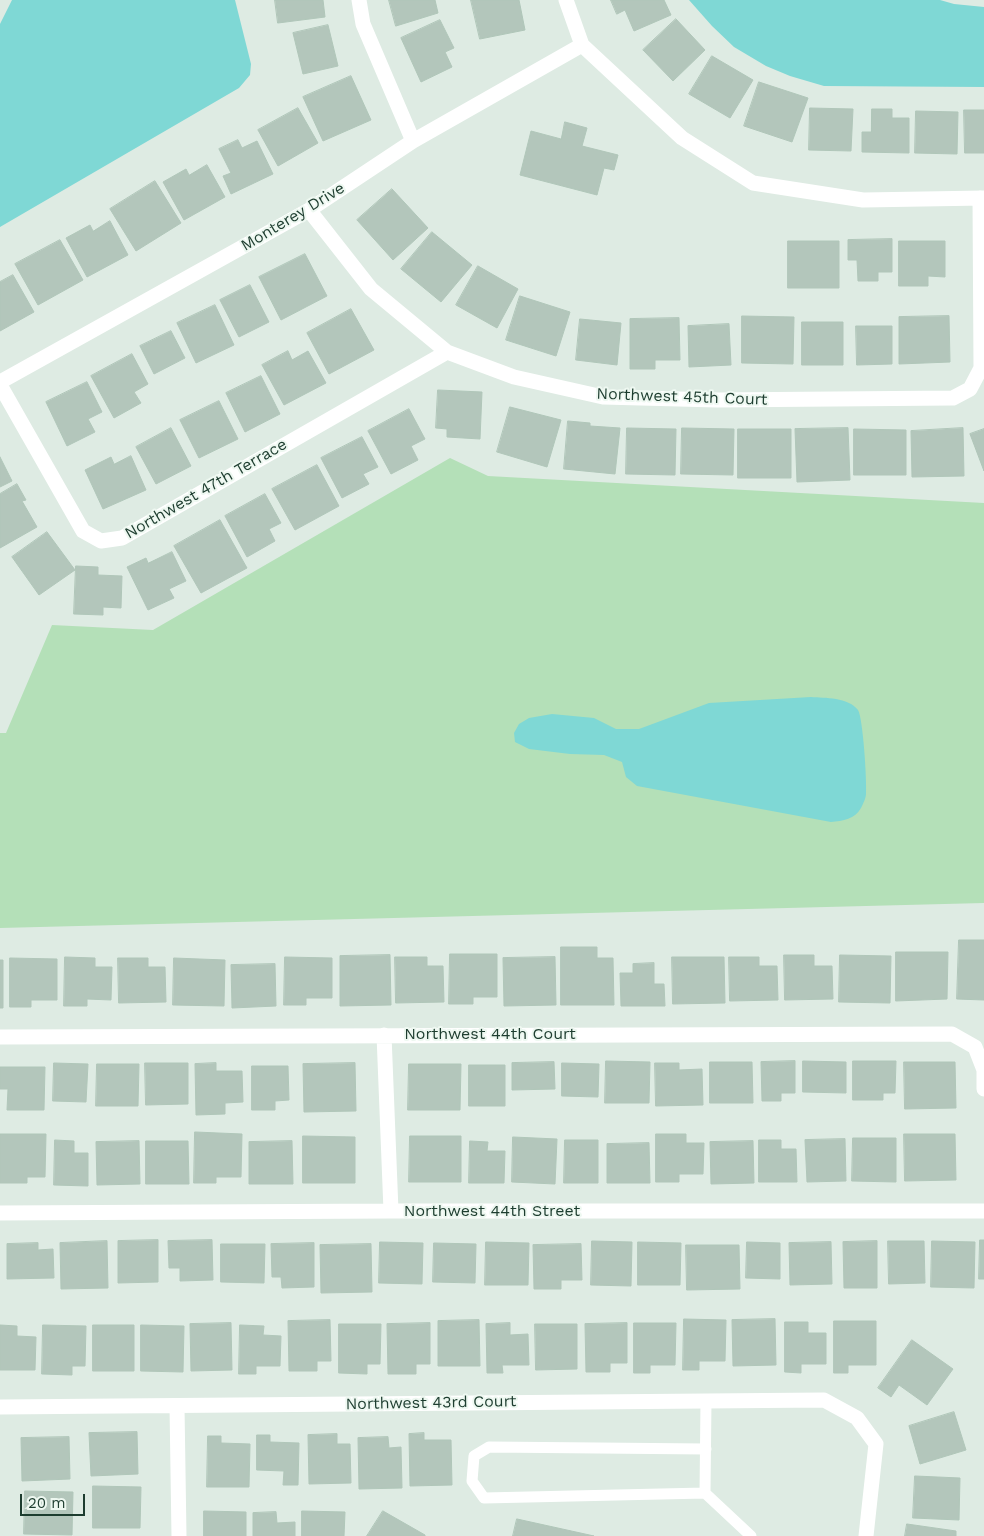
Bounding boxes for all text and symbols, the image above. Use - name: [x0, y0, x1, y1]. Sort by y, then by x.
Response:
- street label: Monterey Drive: [238, 179, 348, 255]
- street label: Northwest 45th Court: [596, 384, 768, 410]
- street label: Northwest 47th Terrace: [122, 435, 290, 543]
- street label: Northwest 44th Court: [404, 1024, 576, 1044]
- street label: Northwest 44th Street: [404, 1201, 580, 1221]
- street label: Northwest 43rd Court: [345, 1392, 517, 1414]
- scale bar: [22, 1484, 88, 1516]
- text: 20 m: [28, 1494, 66, 1512]

